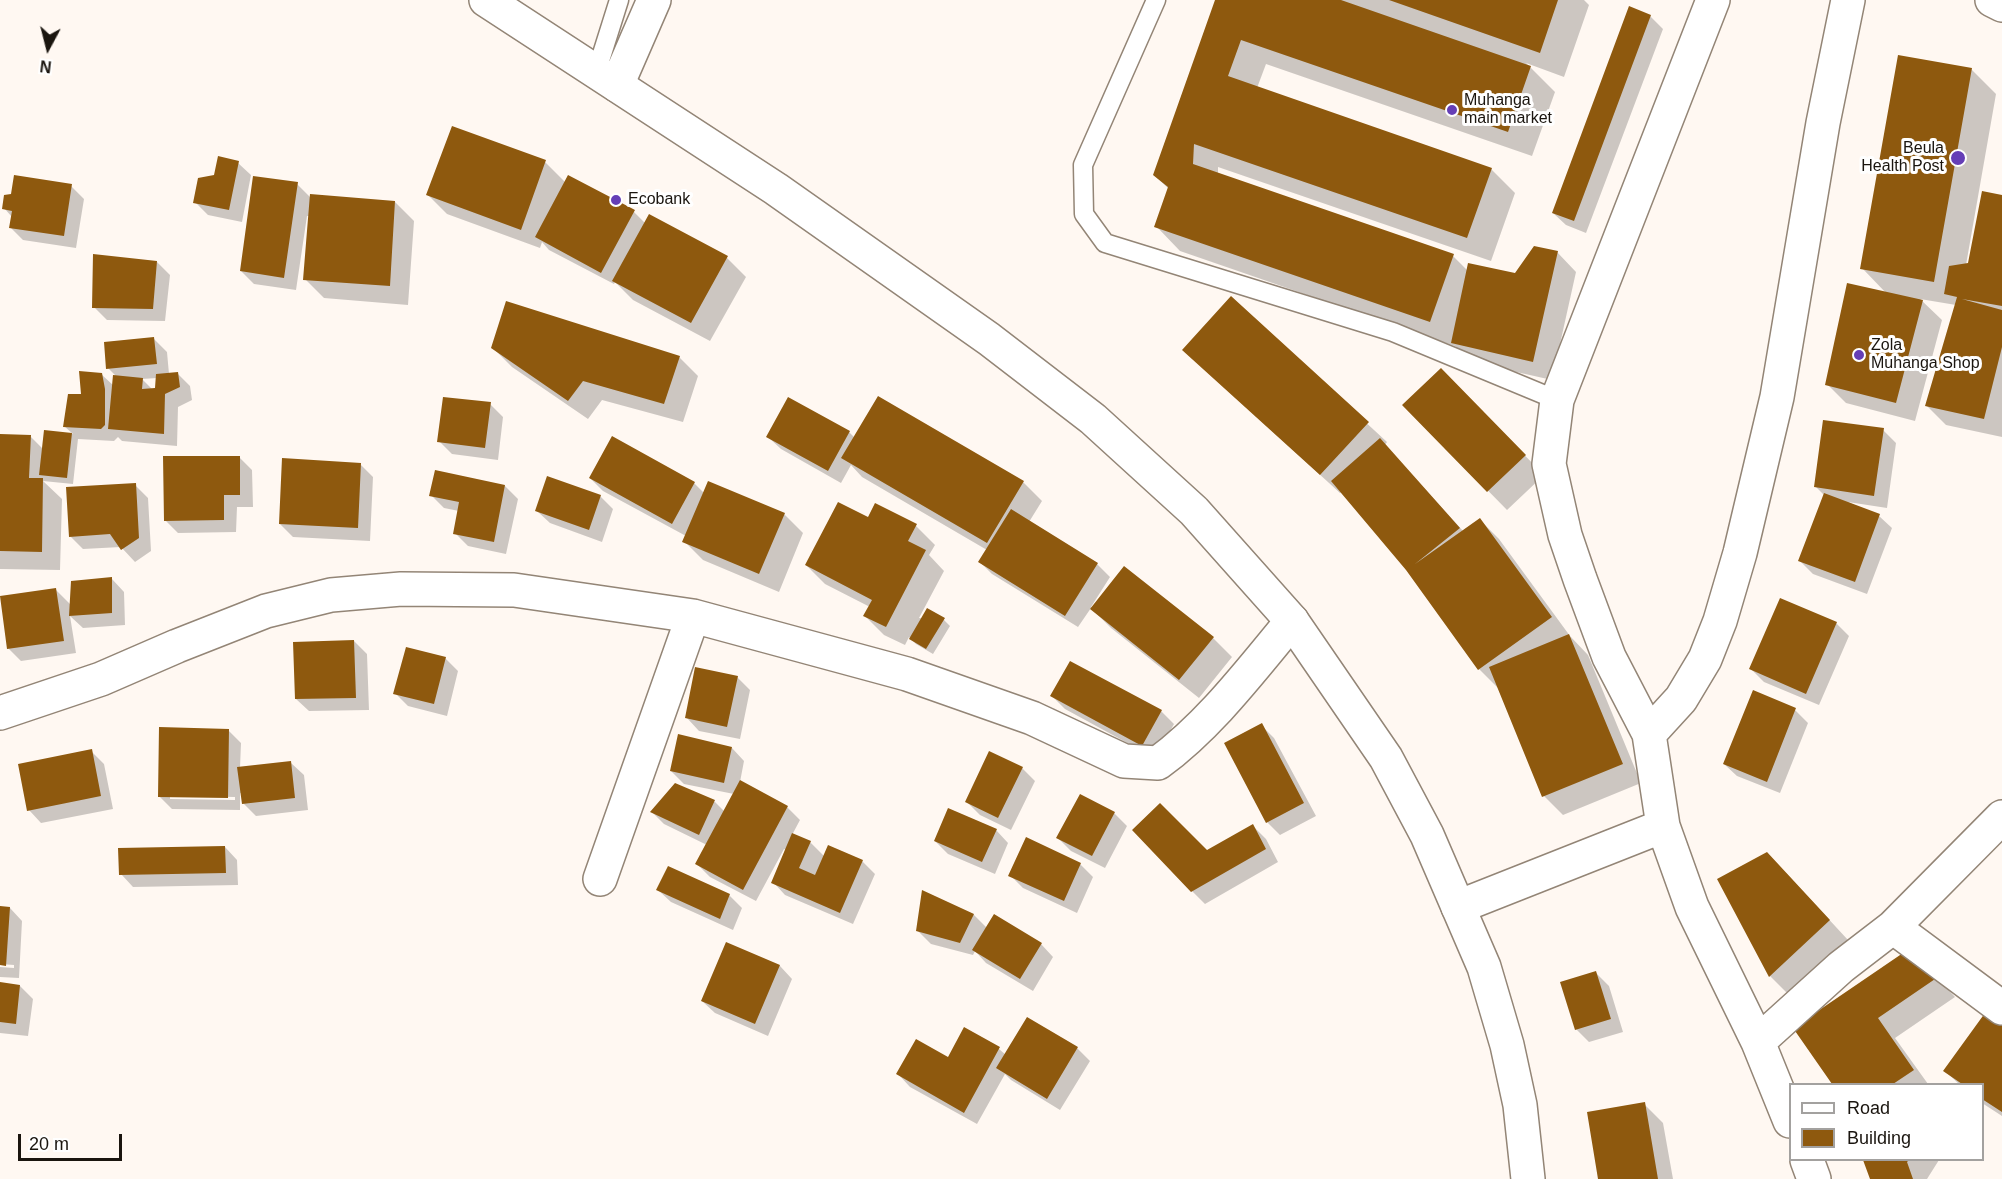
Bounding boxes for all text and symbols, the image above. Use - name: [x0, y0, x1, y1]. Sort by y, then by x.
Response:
- north arrow: [18, 18, 78, 78]
- text: N: [39, 57, 53, 76]
- place label: Muhanga main market: [1464, 91, 1552, 129]
- marker: Muhanga main market: [1445, 103, 1459, 117]
- place label: Beula Health Post: [1861, 139, 1944, 177]
- marker: Beula Health Post: [1949, 149, 1967, 167]
- place label: Ecobank: [628, 190, 690, 210]
- marker: Ecobank: [609, 193, 623, 207]
- place label: Zola Muhanga Shop: [1871, 336, 1980, 374]
- marker: Zola Muhanga Shop: [1852, 348, 1866, 362]
- legend: [1789, 1083, 1984, 1161]
- text: Road: [1847, 1098, 1890, 1118]
- scale bar: [21, 1122, 124, 1160]
- text: Building: [1847, 1128, 1911, 1148]
- text: 20 m: [29, 1134, 69, 1154]

